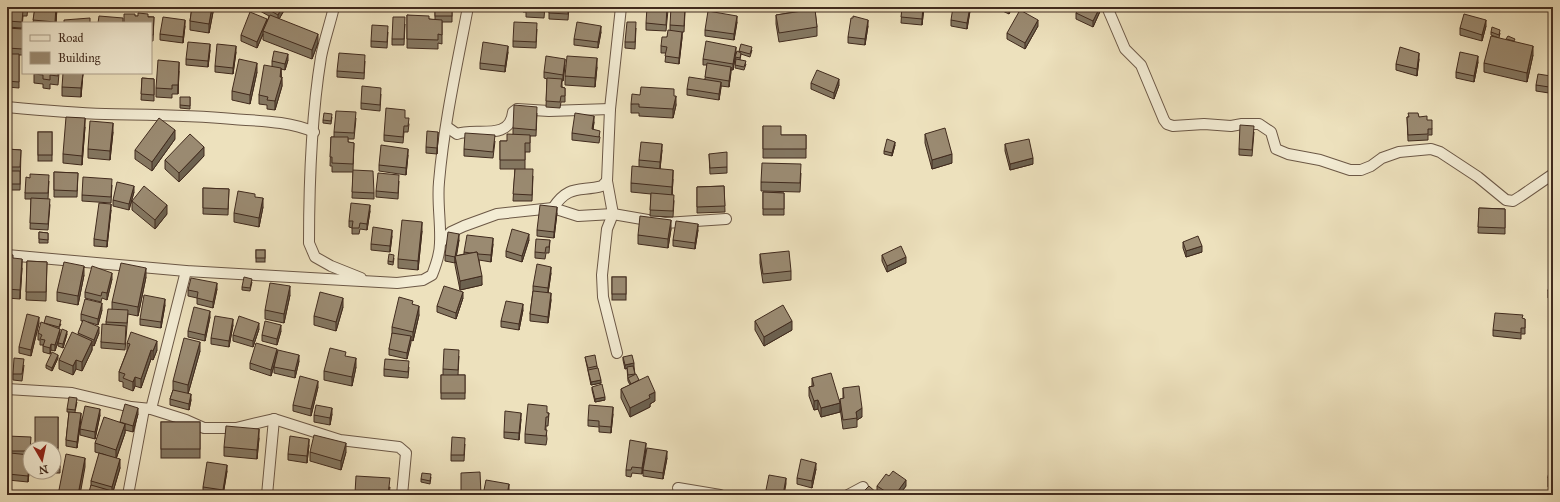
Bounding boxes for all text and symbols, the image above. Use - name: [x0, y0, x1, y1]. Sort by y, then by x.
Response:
- legend: [22, 22, 152, 74]
- text: Road: [58, 31, 84, 45]
- text: Building: [58, 51, 101, 66]
- north arrow: [22, 440, 62, 480]
- text: N: [37, 462, 49, 477]

